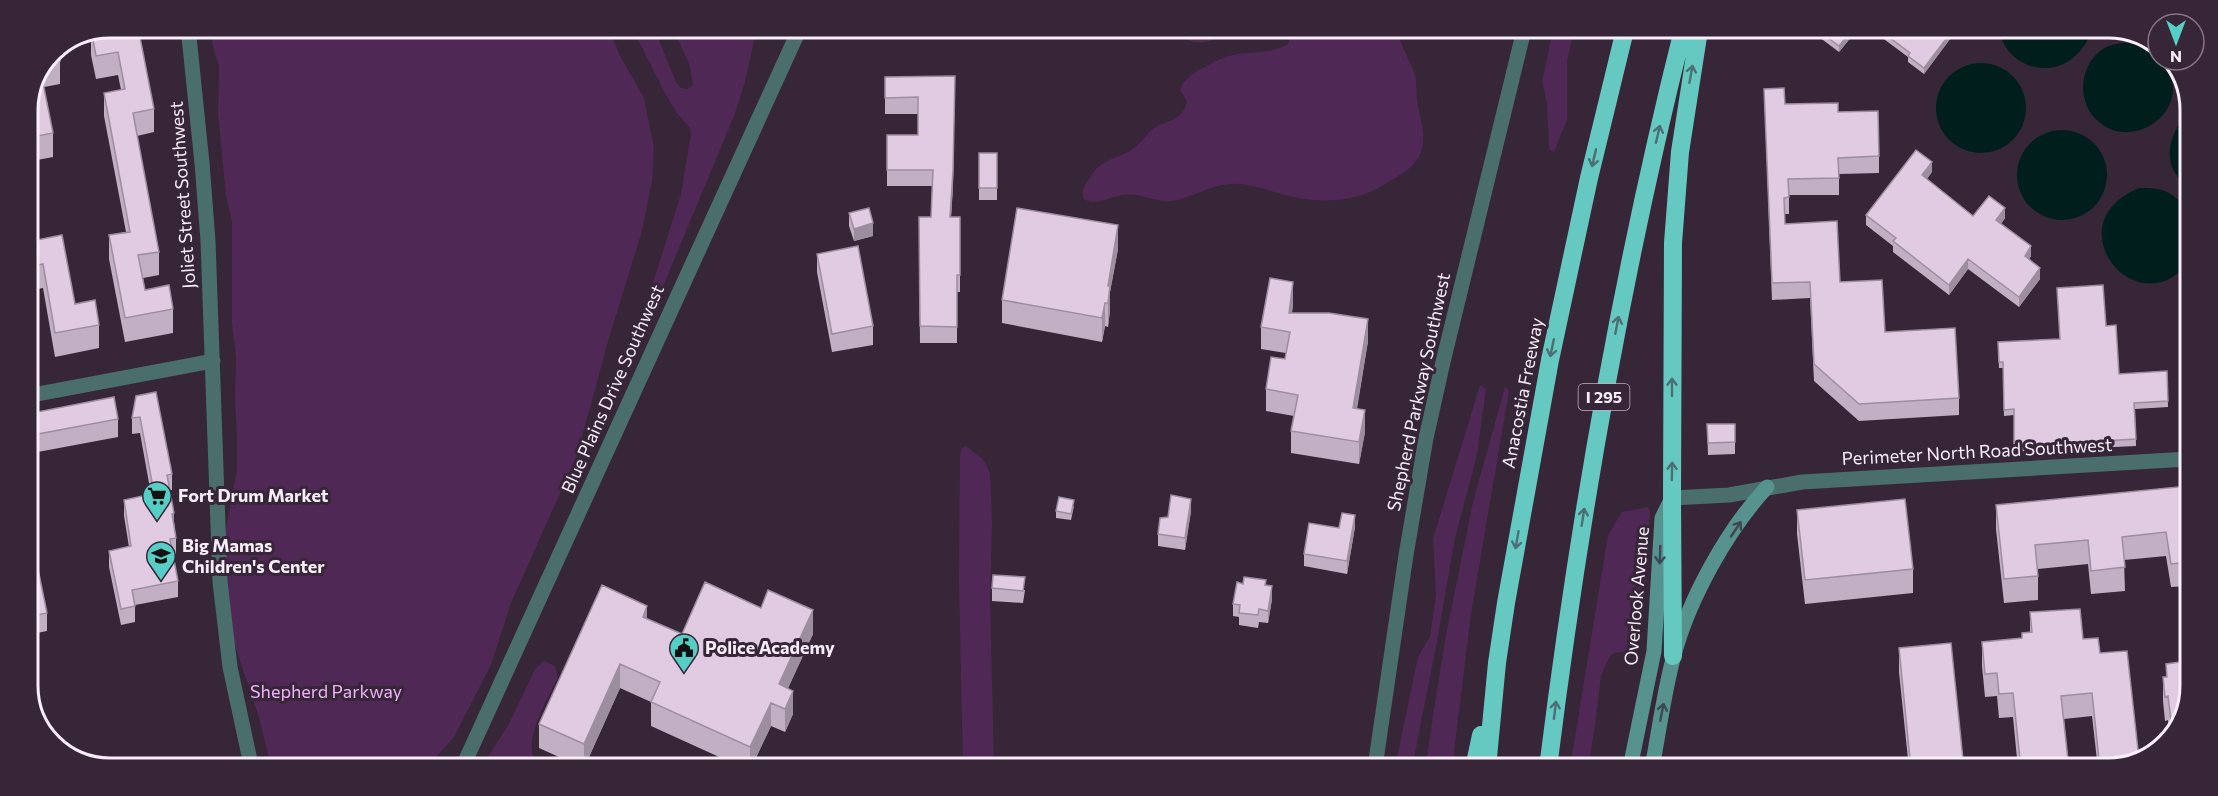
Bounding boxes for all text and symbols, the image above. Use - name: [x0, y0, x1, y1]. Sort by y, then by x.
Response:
- north arrow: [2146, 12, 2206, 72]
- text: N: [2170, 48, 2182, 67]
- one-way arrow: [1686, 64, 1697, 84]
- street label: Joliet Street Southwest: [164, 101, 200, 289]
- one-way arrow: [1653, 125, 1665, 144]
- one-way arrow: [1587, 148, 1599, 167]
- street label: Shepherd Parkway Southwest: [1382, 270, 1454, 513]
- street label: Blue Plains Drive Southwest: [556, 281, 668, 496]
- street label: Anacostia Freeway: [1497, 316, 1547, 470]
- one-way arrow: [1612, 316, 1623, 335]
- one-way arrow: [1546, 339, 1558, 358]
- one-way arrow: [1667, 377, 1678, 397]
- road number: I 295: [1578, 384, 1630, 410]
- street label: Perimeter North Road Southwest: [1841, 433, 2113, 469]
- one-way arrow: [1666, 462, 1678, 482]
- supermarket icon: Fort Drum Market: [141, 480, 173, 522]
- place label: Fort Drum Market: [178, 484, 329, 506]
- one-way arrow: [1578, 507, 1589, 527]
- one-way arrow: [1730, 521, 1742, 537]
- street label: Overlook Avenue: [1619, 525, 1653, 666]
- one-way arrow: [1511, 530, 1522, 549]
- place label: Big Mamas Children's Center: [182, 534, 325, 577]
- school or university icon: Big Mamas Children's Center: [145, 540, 177, 582]
- one-way arrow: [1655, 544, 1666, 564]
- public building icon: Police Academy: [668, 632, 700, 674]
- place label: Police Academy: [705, 636, 835, 658]
- park label: Shepherd Parkway: [250, 680, 402, 702]
- one-way arrow: [1550, 700, 1561, 720]
- one-way arrow: [1657, 703, 1668, 722]

